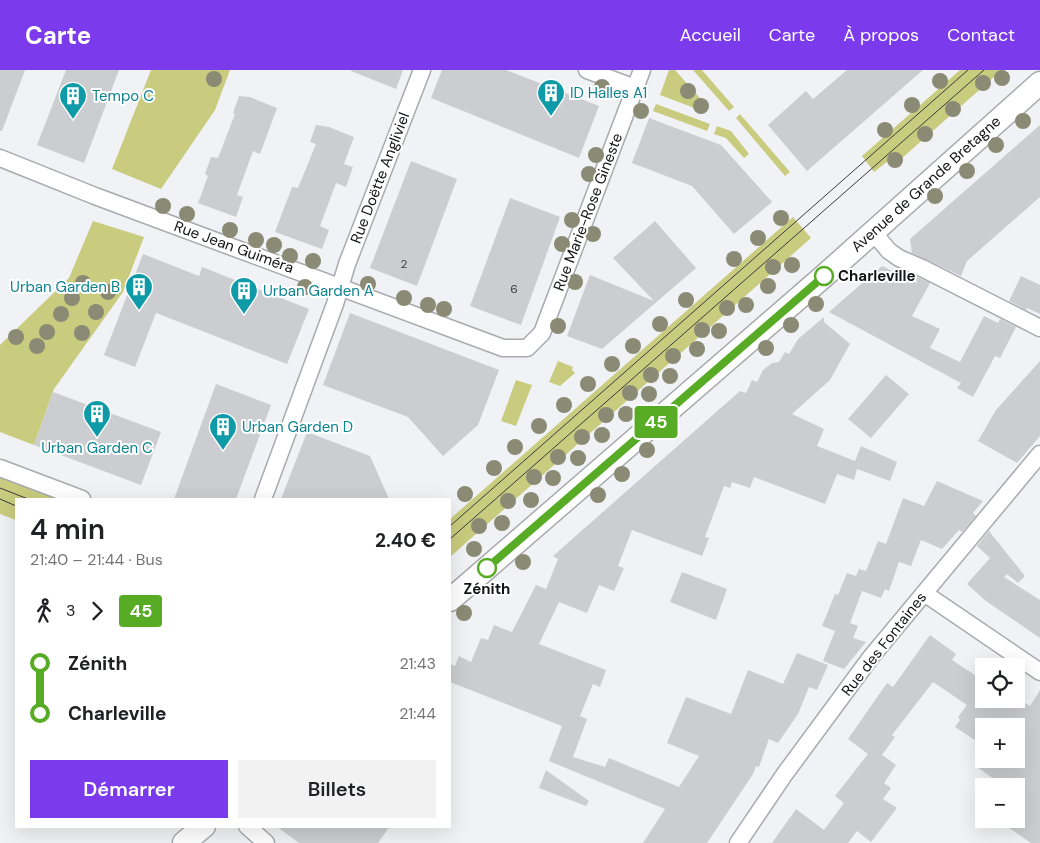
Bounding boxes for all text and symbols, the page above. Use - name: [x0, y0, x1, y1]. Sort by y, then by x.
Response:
- text: Carte: [25, 20, 91, 51]
- text: Accueil: [680, 23, 741, 47]
- text: Carte: [769, 23, 815, 47]
- text: À propos: [843, 23, 919, 47]
- text: Contact: [947, 23, 1015, 47]
- building icon: ID Halles A1: [536, 78, 566, 117]
- building icon: Tempo C: [58, 81, 88, 120]
- place label: ID Halles A1: [570, 83, 647, 103]
- place label: Tempo C: [92, 86, 154, 106]
- street label: Rue Doëtte Angliviel: [346, 110, 414, 246]
- street label: Avenue de Grande Bretagne: [847, 111, 1005, 257]
- street label: Rue Marie-Rose Gineste: [549, 130, 627, 294]
- street label: Rue Jean Guiméra: [171, 216, 297, 278]
- house number: 2: [401, 256, 408, 272]
- marker: Charleville: [814, 266, 834, 286]
- place label: Charleville: [838, 266, 916, 286]
- building icon: Urban Garden B: [124, 272, 154, 311]
- building icon: Urban Garden A: [229, 276, 259, 315]
- place label: Urban Garden B: [10, 277, 120, 297]
- place label: Urban Garden A: [263, 281, 374, 301]
- house number: 6: [510, 281, 518, 297]
- building icon: Urban Garden C: [82, 399, 112, 438]
- line badge: 45: [634, 406, 678, 438]
- text: 45: [645, 410, 667, 434]
- building icon: Urban Garden D: [208, 412, 238, 451]
- place label: Urban Garden D: [242, 417, 353, 437]
- place label: Urban Garden C: [41, 438, 153, 458]
- text: 4 min: [30, 511, 105, 548]
- text: 2.40 €: [375, 528, 436, 553]
- text: 21:40 – 21:44 · Bus: [30, 549, 163, 570]
- marker: Zénith: [477, 558, 497, 578]
- place label: Zénith: [464, 579, 510, 599]
- street label: Rue des Fontaines: [837, 588, 931, 700]
- icon: walk: [30, 597, 58, 625]
- icon: forward: [83, 597, 111, 625]
- text: 45: [129, 599, 152, 623]
- text: 3: [66, 600, 75, 621]
- text: Zénith: [68, 651, 127, 676]
- text: 21:43: [399, 653, 436, 674]
- map controls: [975, 658, 1025, 828]
- button: locate: [975, 658, 1025, 708]
- text: Charleville: [68, 701, 166, 726]
- text: 21:44: [399, 703, 436, 724]
- button: +: [975, 718, 1025, 768]
- button: Démarrer: [30, 760, 228, 818]
- button: Billets: [238, 760, 436, 818]
- button: −: [975, 778, 1025, 828]

